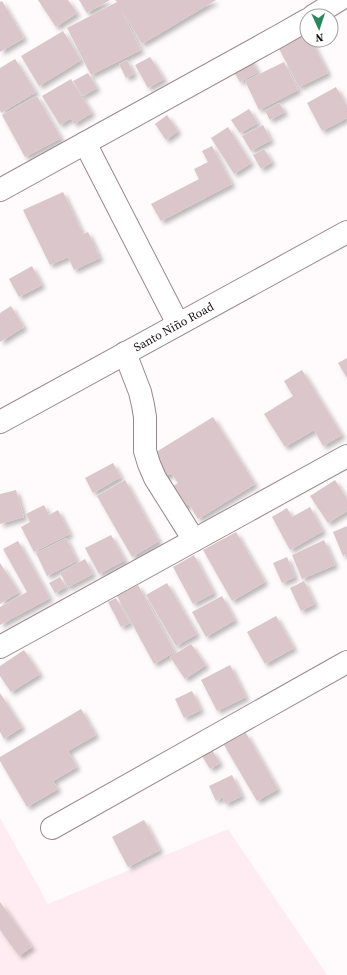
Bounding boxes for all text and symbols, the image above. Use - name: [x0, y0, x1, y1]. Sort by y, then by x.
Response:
- north arrow: [299, 8, 339, 48]
- text: N: [315, 30, 324, 45]
- street label: Santo Niño Road: [131, 298, 217, 355]

